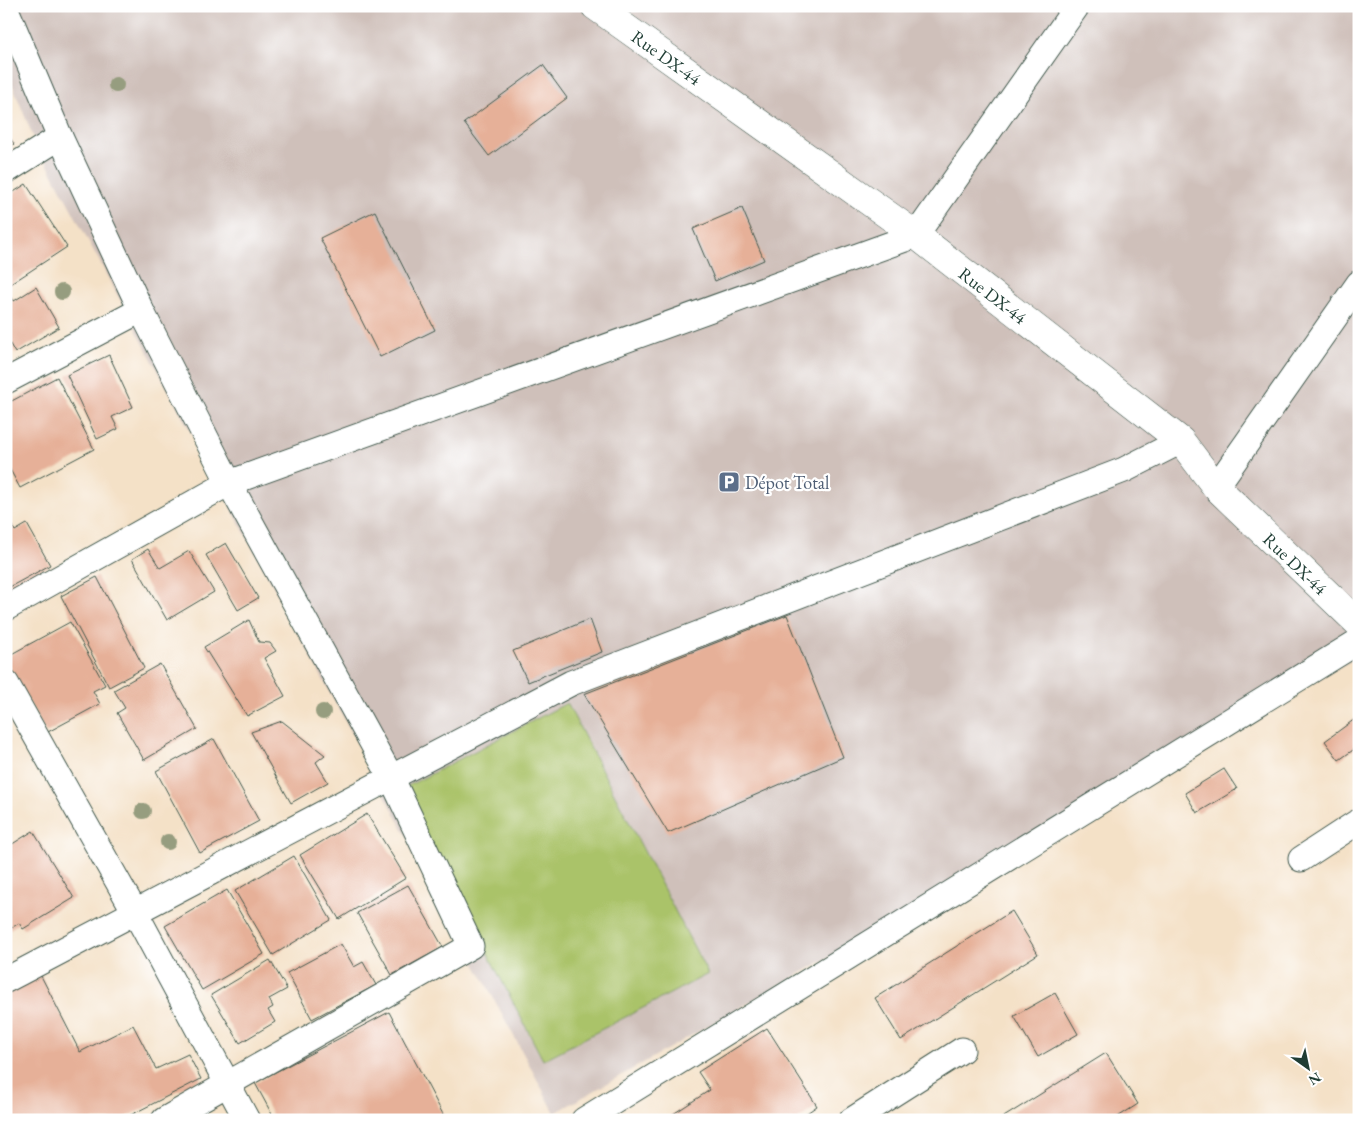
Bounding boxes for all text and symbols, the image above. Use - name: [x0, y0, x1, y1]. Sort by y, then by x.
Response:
- street label: Rue DX-44: [627, 24, 706, 90]
- street label: Rue DX-44: [954, 261, 1032, 329]
- parking icon: Dépot Total: [717, 470, 741, 494]
- place label: Dépot Total: [745, 471, 829, 494]
- street label: Rue DX-44: [1259, 527, 1333, 600]
- north arrow: [1282, 1044, 1332, 1094]
- text: N: [1305, 1068, 1325, 1090]

